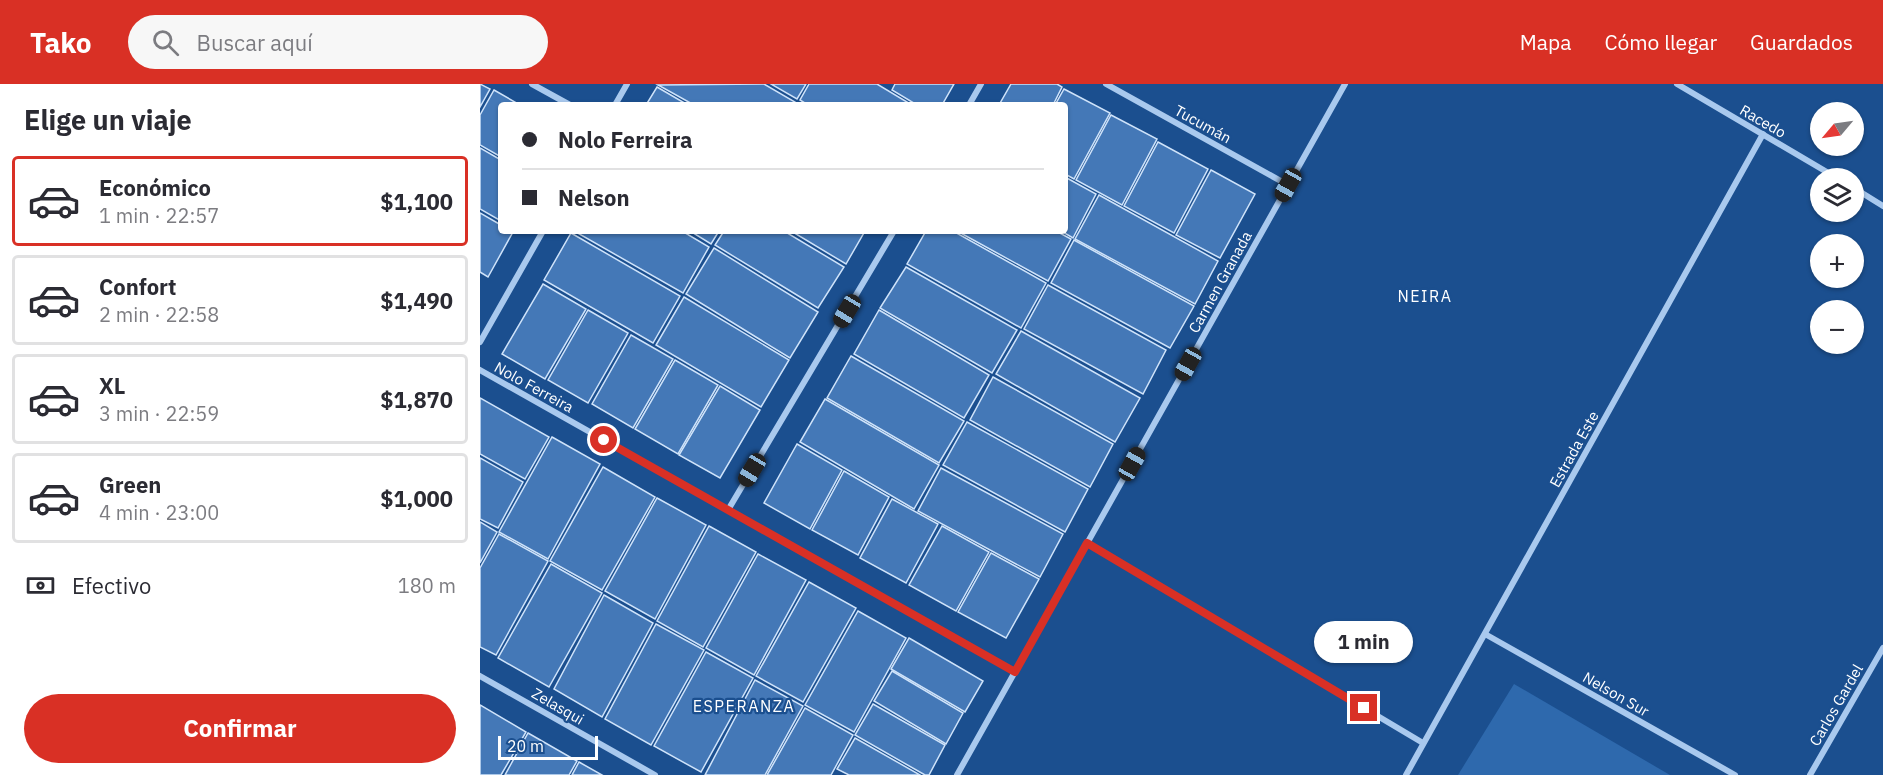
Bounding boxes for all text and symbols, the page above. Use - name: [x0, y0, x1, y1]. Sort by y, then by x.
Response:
- search box: [128, 15, 548, 69]
- text: Tako: [30, 24, 92, 61]
- icon: search: [149, 26, 182, 59]
- text: Buscar aquí: [197, 28, 313, 57]
- text: Mapa: [1520, 28, 1571, 56]
- text: Cómo llegar: [1604, 28, 1717, 56]
- text: Guardados: [1750, 28, 1853, 56]
- street label: Racedo: [1736, 100, 1790, 142]
- street label: Tucumán: [1171, 101, 1235, 147]
- text: Elige un viaje: [24, 102, 192, 137]
- north arrow: [1810, 102, 1864, 156]
- map controls: [1810, 102, 1864, 354]
- text: Nolo Ferreira: [558, 125, 693, 154]
- car: [1271, 165, 1305, 205]
- button: layers: [1810, 168, 1864, 222]
- text: Económico: [99, 173, 211, 202]
- icon: car: [27, 174, 81, 228]
- text: Nelson: [558, 183, 630, 212]
- text: $1,100: [380, 187, 453, 216]
- text: 1 min · 22:57: [99, 202, 219, 229]
- street label: Carmen Granada: [1184, 228, 1256, 336]
- button: +: [1810, 234, 1864, 288]
- text: Confort: [99, 272, 177, 301]
- icon: car: [27, 273, 81, 327]
- text: $1,490: [380, 286, 453, 315]
- district label: NEIRA: [1397, 286, 1453, 306]
- car: [830, 291, 864, 331]
- button: −: [1810, 300, 1864, 354]
- text: 2 min · 22:58: [99, 301, 219, 328]
- car: [1171, 344, 1205, 384]
- street label: Nolo Ferreira: [491, 357, 577, 417]
- text: XL: [99, 371, 125, 400]
- icon: car: [27, 372, 81, 426]
- text: $1,870: [380, 385, 453, 414]
- text: 3 min · 22:59: [99, 400, 219, 427]
- street label: Estrada Este: [1545, 408, 1603, 490]
- route start: [590, 426, 617, 453]
- car: [1115, 444, 1149, 484]
- car: [735, 450, 769, 490]
- text: Green: [99, 470, 161, 499]
- icon: car: [27, 471, 81, 525]
- text: $1,000: [380, 484, 453, 513]
- text: 4 min · 23:00: [99, 499, 219, 526]
- icon: cash: [24, 569, 57, 602]
- text: Efectivo: [72, 571, 151, 600]
- text: 180 m: [398, 572, 456, 599]
- callout: 1 min: [1314, 621, 1414, 663]
- text: 1 min: [1337, 628, 1390, 655]
- street label: Carlos Gardel: [1805, 661, 1867, 749]
- street label: Nelson Sur: [1579, 667, 1653, 721]
- street label: Zelasqui: [528, 683, 588, 729]
- button: Confirmar: [24, 694, 456, 763]
- route end: [1350, 694, 1377, 721]
- district label: ESPERANZA: [693, 696, 795, 716]
- scale bar: [498, 733, 598, 760]
- text: 20 m: [507, 736, 544, 756]

